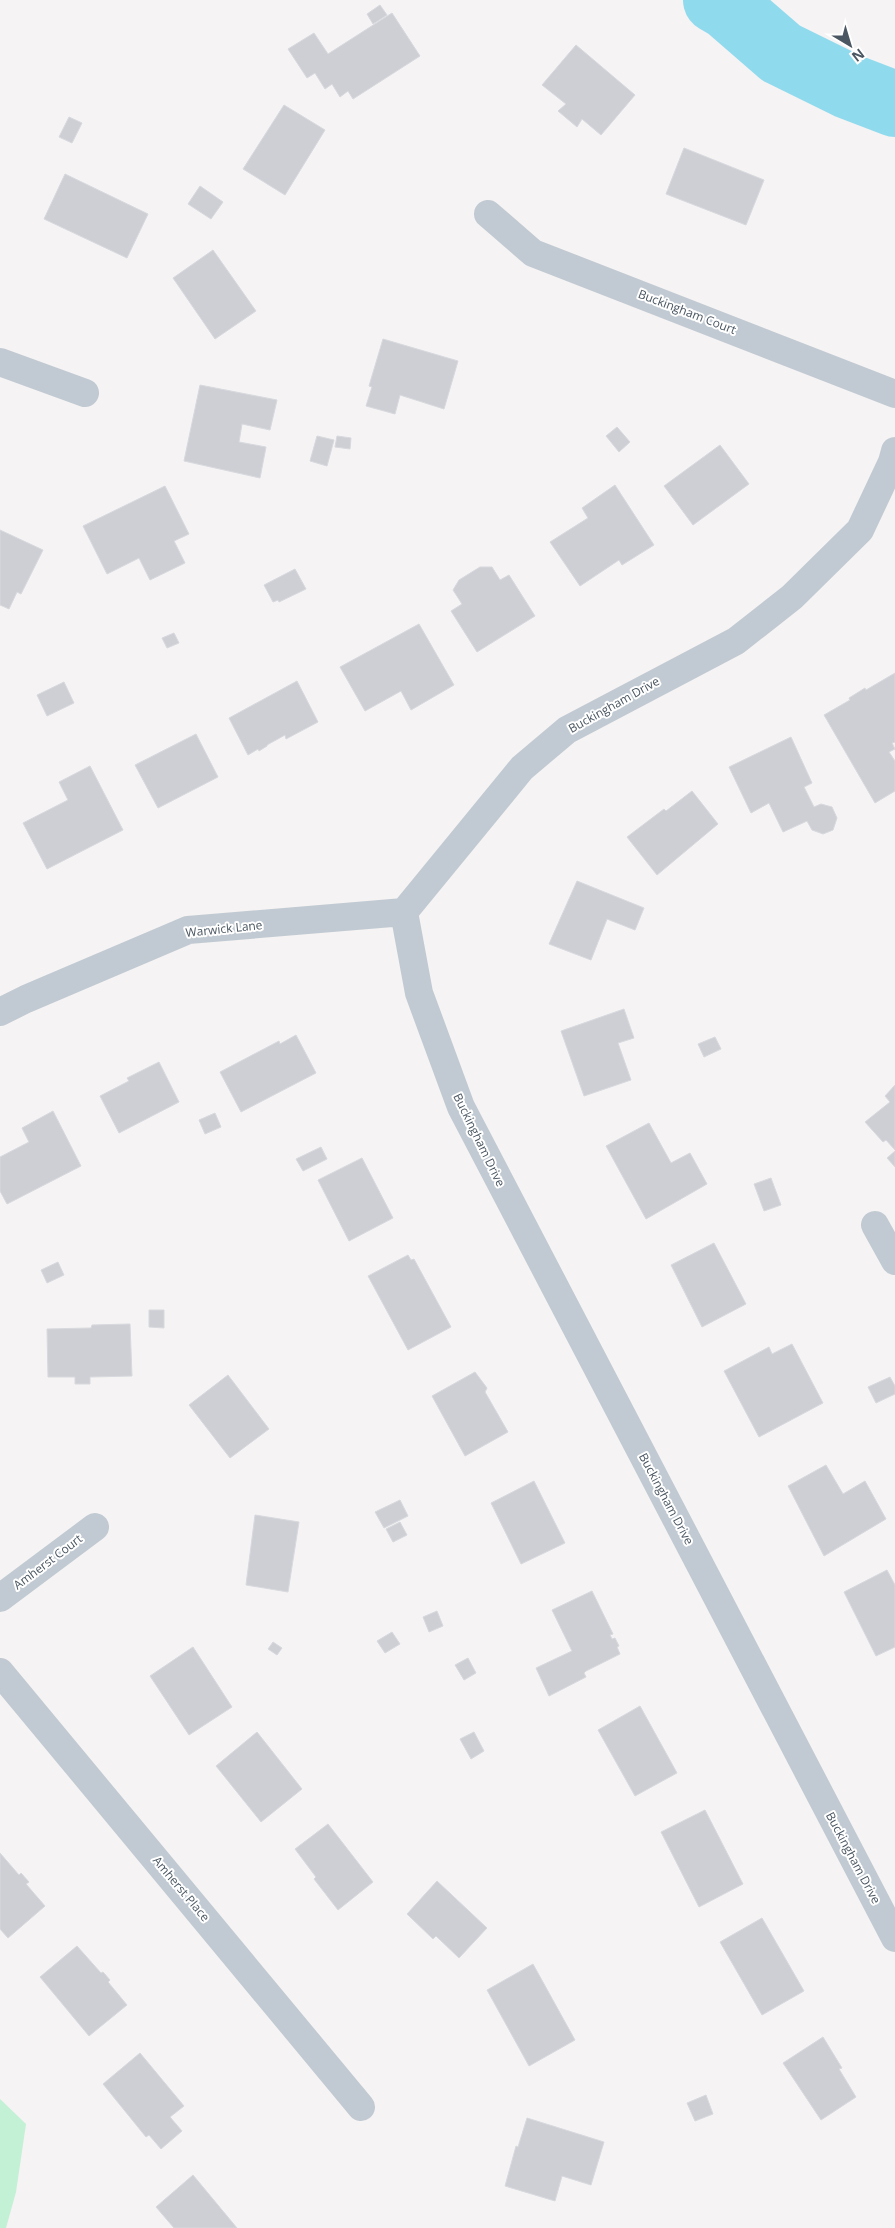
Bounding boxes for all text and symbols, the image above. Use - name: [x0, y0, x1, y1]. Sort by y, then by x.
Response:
- north arrow: [825, 20, 875, 70]
- text: N: [848, 45, 869, 67]
- street label: Buckingham Court: [636, 285, 739, 338]
- street label: Buckingham Drive: [565, 672, 663, 737]
- street label: Warwick Lane: [185, 916, 263, 941]
- street label: Buckingham Drive: [450, 1090, 509, 1189]
- street label: Buckingham Drive: [635, 1450, 698, 1548]
- street label: Amherst Court: [10, 1530, 86, 1593]
- street label: Buckingham Drive: [822, 1809, 885, 1907]
- street label: Amherst Place: [149, 1852, 214, 1925]

